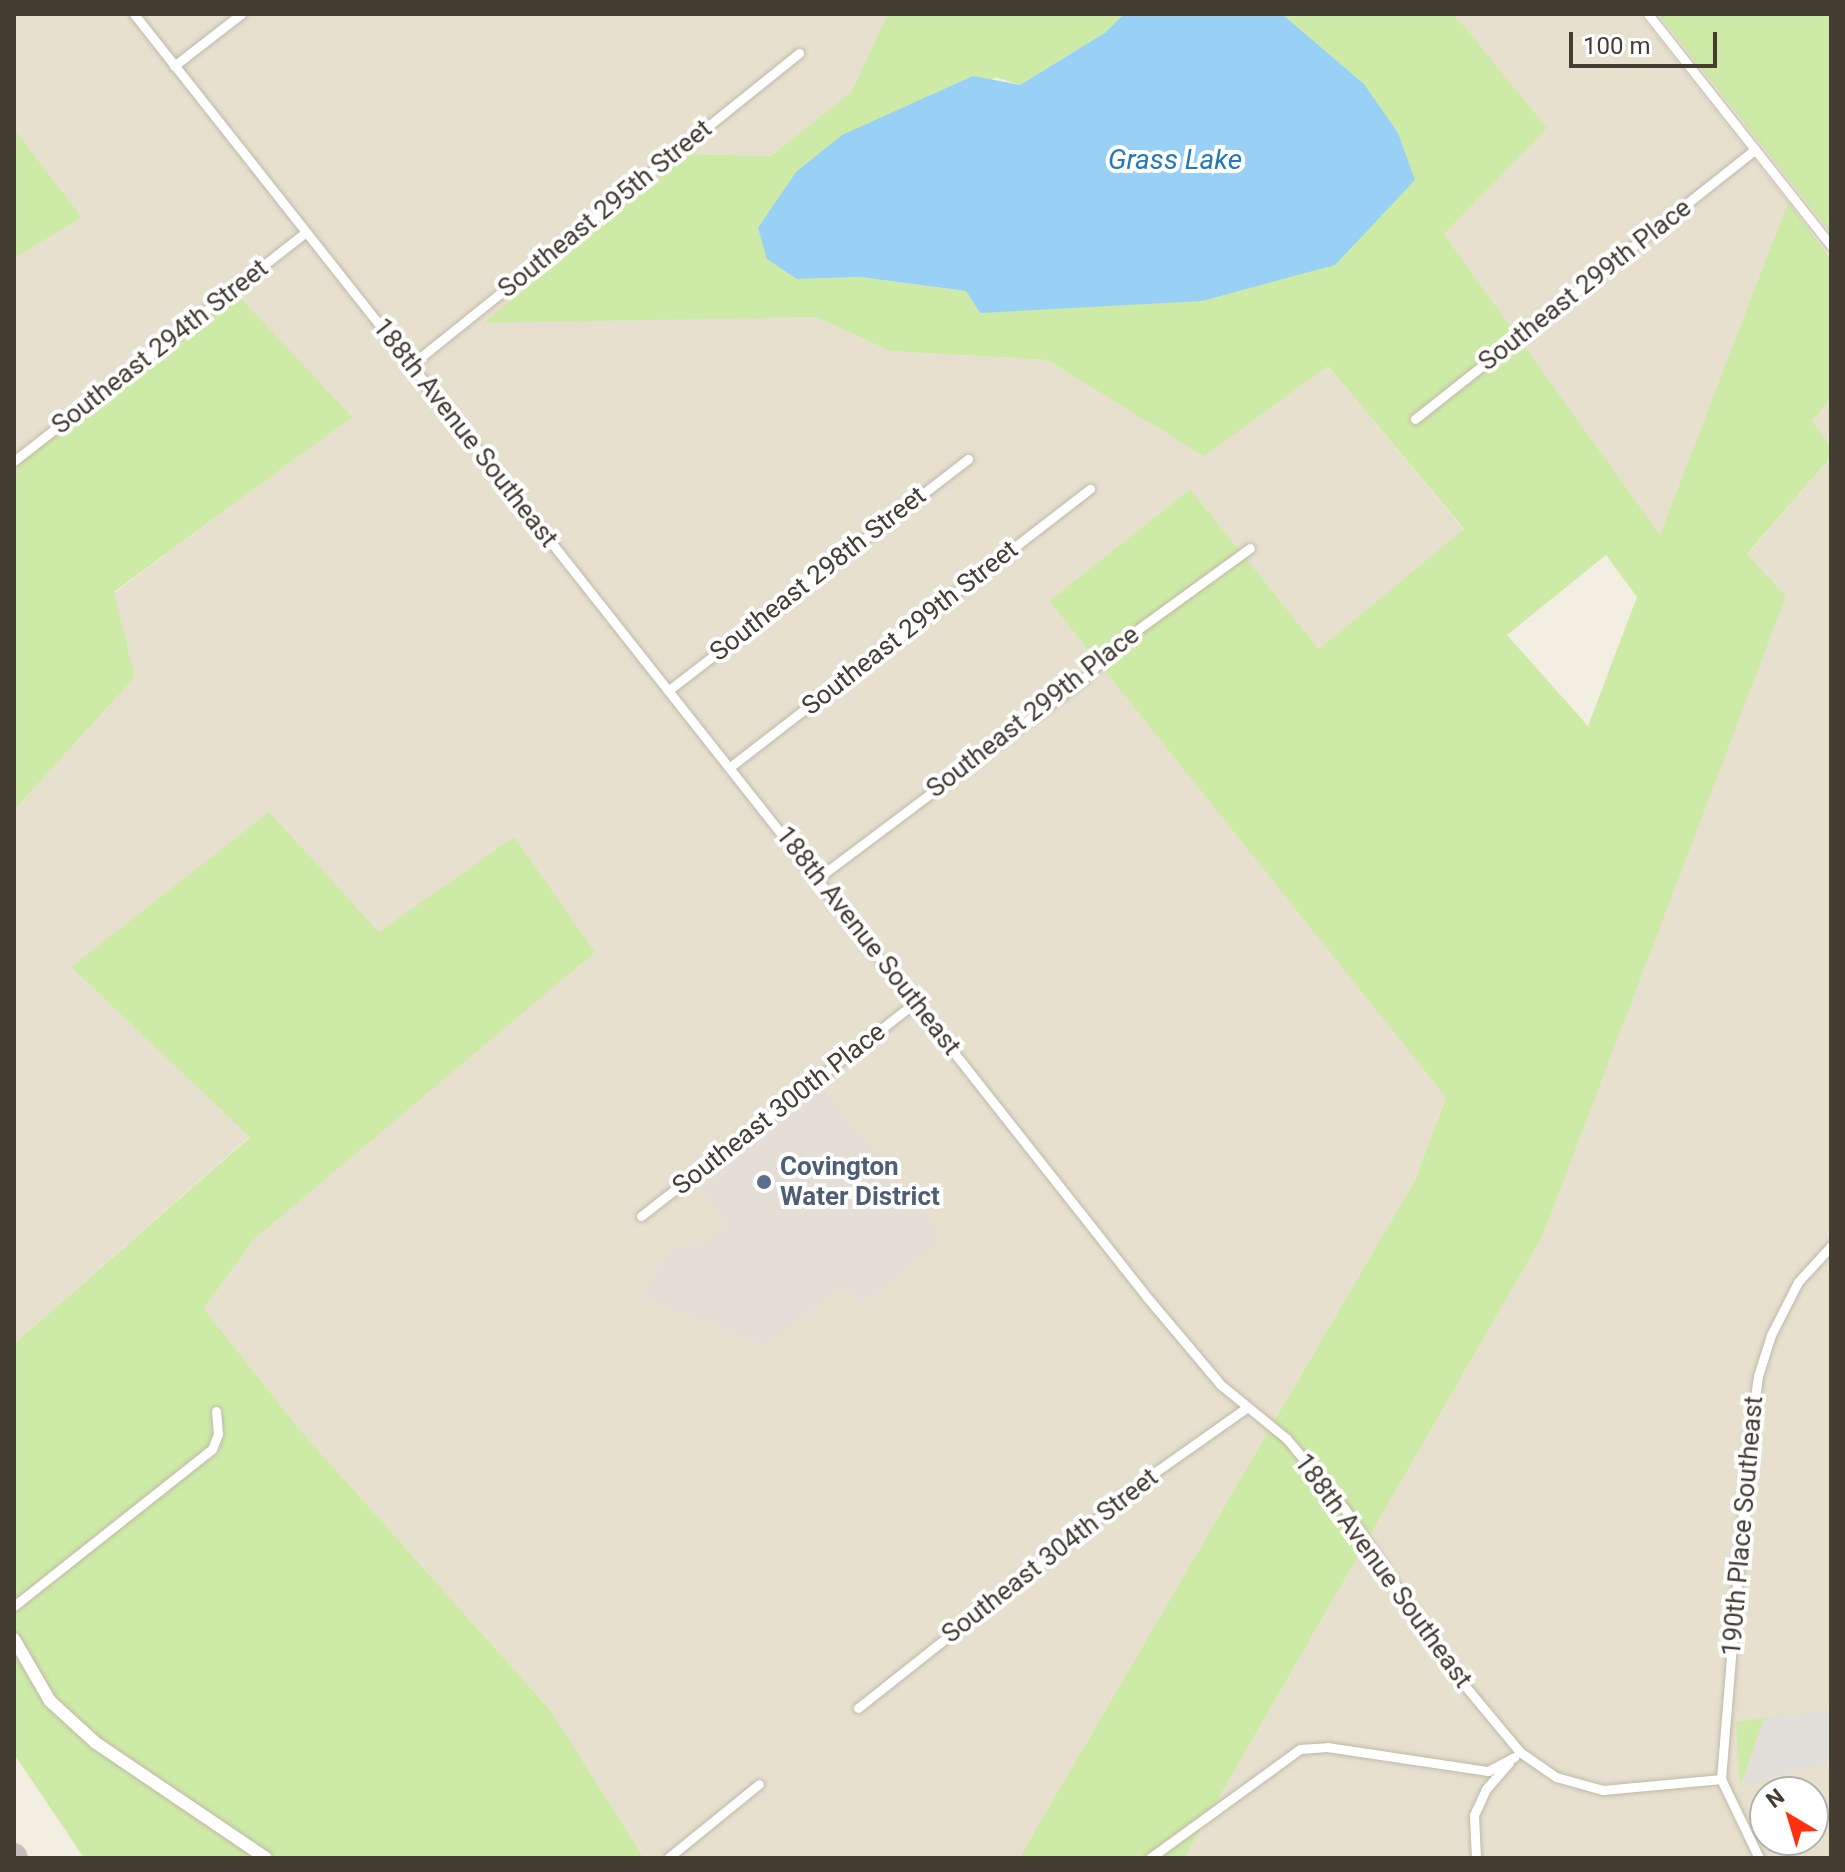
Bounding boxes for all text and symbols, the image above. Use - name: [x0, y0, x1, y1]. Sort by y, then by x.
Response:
- scale bar: [1573, 16, 1721, 66]
- text: 100 m: [1583, 32, 1650, 60]
- street label: Southeast 295th Street: [492, 113, 718, 305]
- water label: Grass Lake: [1108, 143, 1242, 177]
- street label: Southeast 299th Place: [1473, 192, 1697, 378]
- street label: Southeast 294th Street: [46, 253, 274, 441]
- street label: 188th Avenue Southeast: [366, 312, 564, 554]
- street label: Southeast 298th Street: [704, 480, 932, 668]
- street label: Southeast 299th Street: [796, 534, 1024, 722]
- street label: Southeast 299th Place: [921, 619, 1145, 805]
- street label: 188th Avenue Southeast: [769, 820, 967, 1062]
- street label: Southeast 300th Place: [667, 1016, 891, 1202]
- place label: Covington Water District: [780, 1151, 940, 1212]
- marker: Covington Water District: [755, 1173, 773, 1191]
- street label: 190th Place Southeast: [1716, 1395, 1770, 1657]
- street label: 188th Avenue Southeast: [1288, 1448, 1478, 1694]
- street label: Southeast 304th Street: [936, 1462, 1164, 1650]
- north arrow: [1749, 1776, 1829, 1856]
- text: N: [1761, 1784, 1789, 1813]

